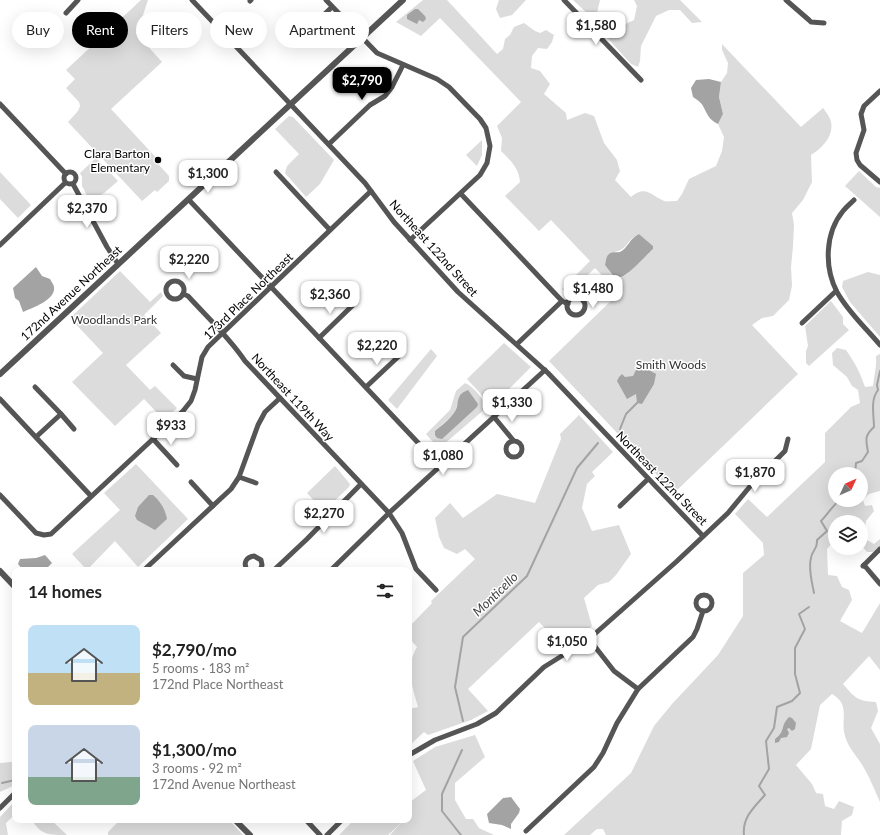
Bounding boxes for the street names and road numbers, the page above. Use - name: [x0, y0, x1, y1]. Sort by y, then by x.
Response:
- street label: Northeast 122nd Street: [387, 197, 482, 300]
- street label: 172nd Avenue Northeast: [17, 242, 125, 344]
- street label: 173rd Place Northeast: [200, 249, 296, 343]
- street label: Northeast 119th Way: [248, 350, 338, 445]
- street label: Northeast 122nd Street: [613, 428, 711, 529]

